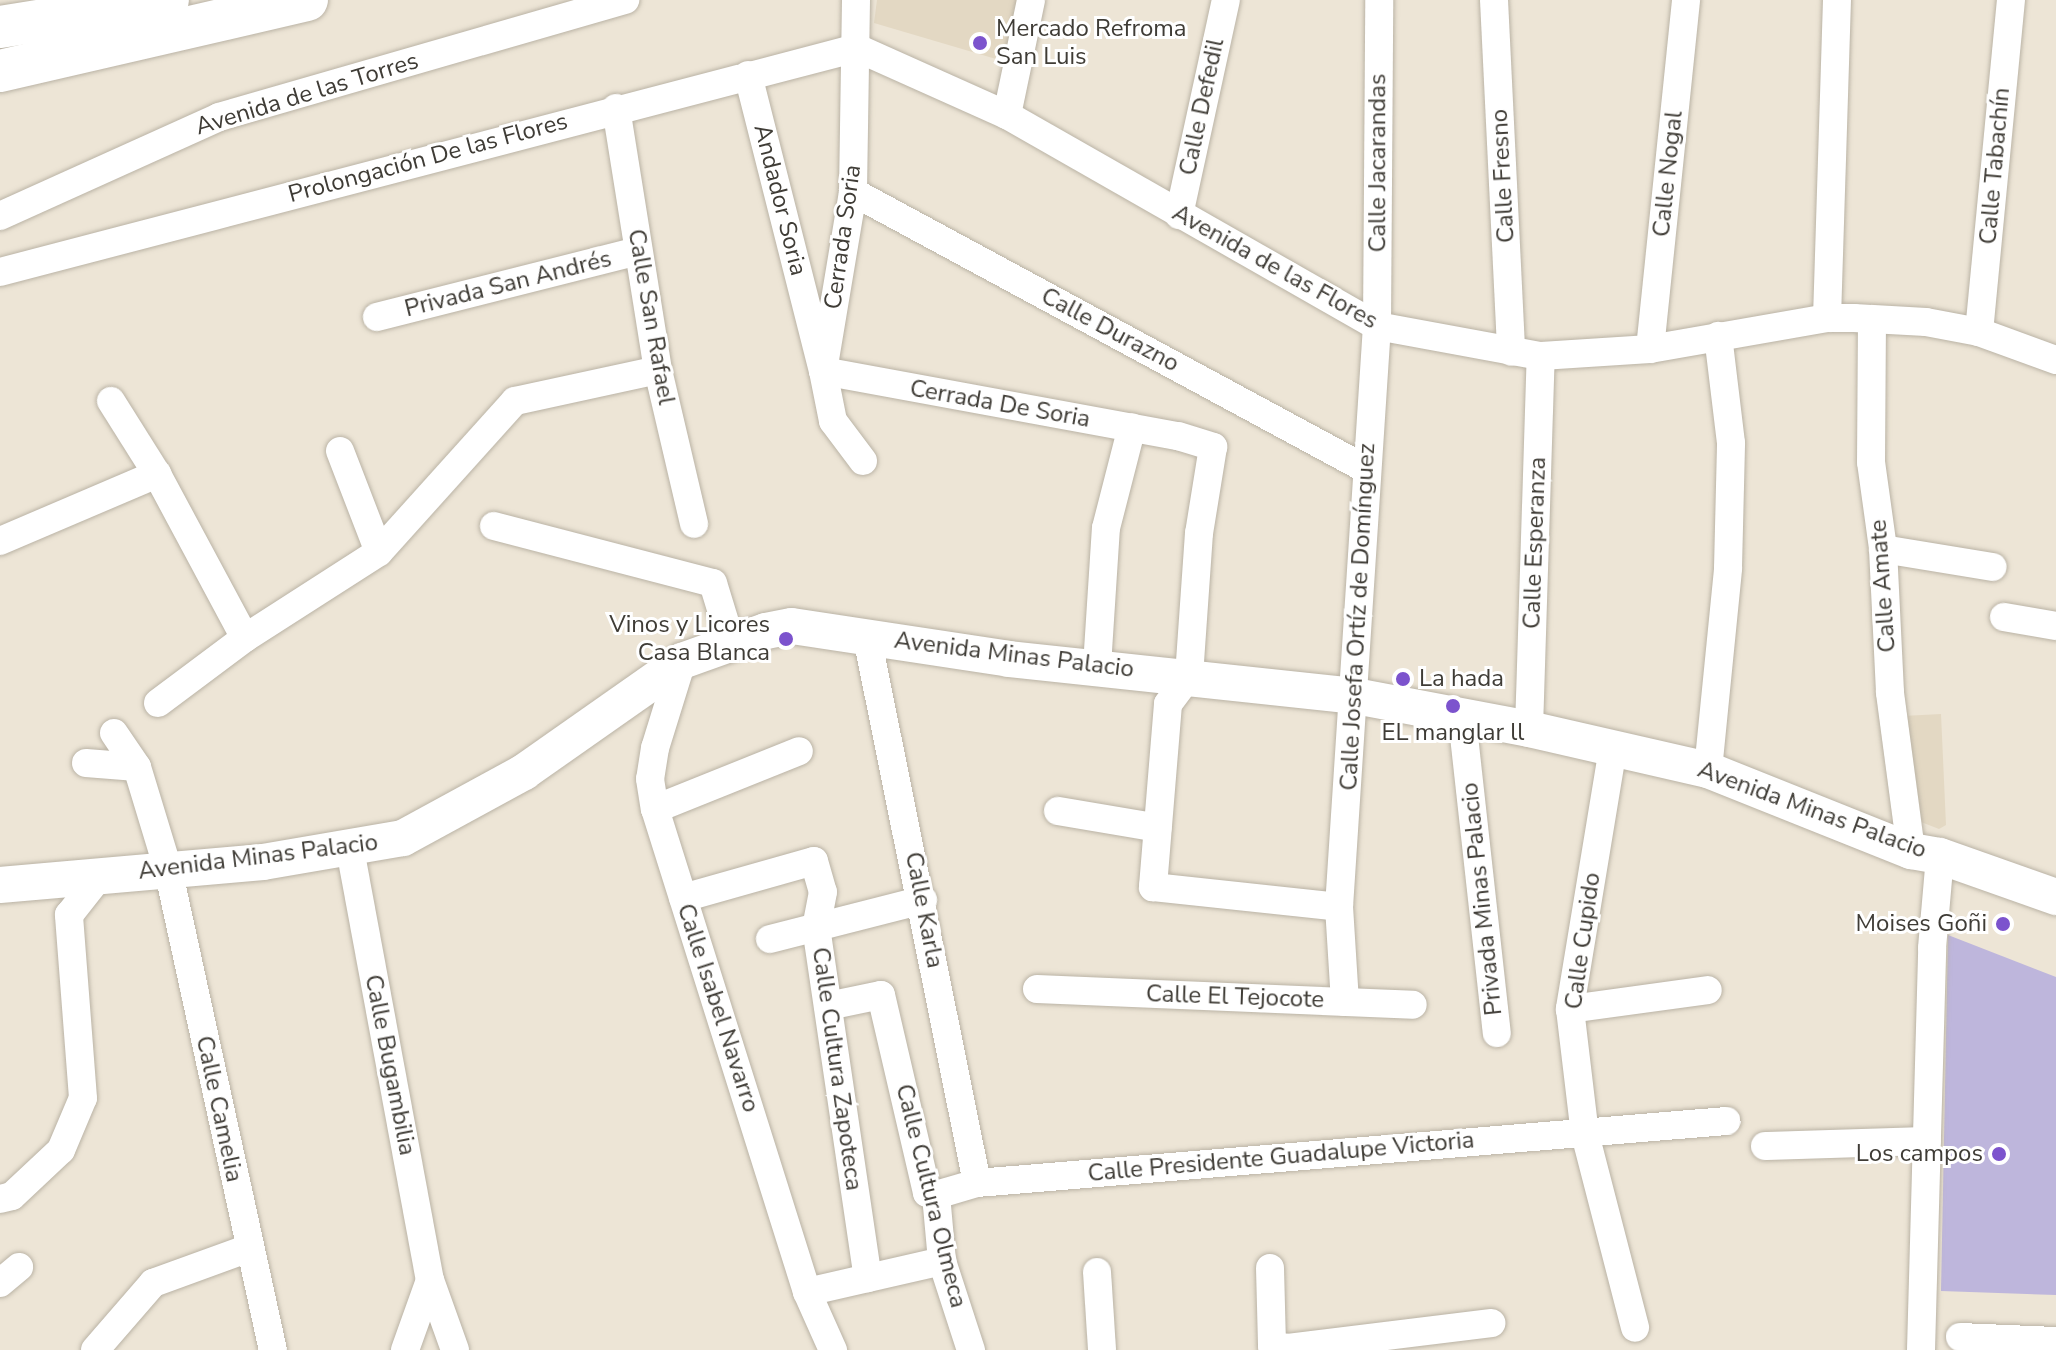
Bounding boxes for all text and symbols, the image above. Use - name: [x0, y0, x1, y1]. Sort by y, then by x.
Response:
- place label: Mercado Refroma San Luis: [996, 15, 1187, 71]
- marker: Mercado Refroma San Luis: [971, 34, 989, 52]
- street label: Calle Defedil: [1173, 36, 1231, 178]
- street label: Avenida de las Torres: [192, 46, 422, 142]
- street label: Calle Jacarandas: [1364, 74, 1392, 252]
- street label: Calle Tabachín: [1974, 86, 2016, 246]
- street label: Prolongación De las Flores: [285, 107, 571, 209]
- street label: Calle Fresno: [1485, 108, 1521, 244]
- street label: Calle Nogal: [1647, 110, 1689, 238]
- street label: Andador Soria: [747, 121, 813, 279]
- street label: Cerrada Soria: [819, 163, 867, 311]
- street label: Avenida de las Flores: [1167, 199, 1383, 335]
- street label: Calle San Rafael: [621, 227, 681, 407]
- street label: Privada San Andrés: [402, 244, 614, 324]
- street label: Calle Durazno: [1036, 282, 1184, 378]
- street label: Cerrada De Soria: [908, 374, 1092, 434]
- street label: Calle Josefa Ortíz de Domínguez: [1335, 443, 1381, 791]
- street label: Calle Esperanza: [1518, 456, 1552, 630]
- street label: Calle Amate: [1864, 519, 1902, 653]
- place label: Vinos y Licores Casa Blanca: [609, 611, 770, 667]
- street label: Avenida Minas Palacio: [893, 626, 1135, 684]
- marker: Vinos y Licores Casa Blanca: [777, 630, 795, 648]
- place label: La hada: [1419, 665, 1504, 693]
- marker: La hada: [1394, 670, 1412, 688]
- marker: EL manglar ll: [1444, 697, 1462, 715]
- place label: EL manglar ll: [1382, 719, 1524, 747]
- street label: Avenida Minas Palacio: [1694, 755, 1930, 865]
- street label: Privada Minas Palacio: [1455, 781, 1509, 1017]
- street label: Avenida Minas Palacio: [137, 828, 379, 886]
- street label: Calle Karla: [899, 850, 949, 970]
- street label: Calle Cupido: [1559, 871, 1607, 1011]
- street label: Calle Isabel Navarro: [671, 900, 765, 1116]
- place label: Moises Goñi: [1856, 910, 1987, 938]
- marker: Moises Goñi: [1994, 915, 2012, 933]
- street label: Calle Cultura Zapoteca: [806, 945, 868, 1193]
- street label: Calle Bugambilia: [358, 972, 422, 1158]
- street label: Calle El Tejocote: [1145, 979, 1325, 1015]
- street label: Calle Camelia: [189, 1033, 249, 1185]
- street label: Calle Cultura Olmeca: [889, 1081, 973, 1311]
- street label: Calle Presidente Guadalupe Victoria: [1087, 1126, 1475, 1188]
- place label: Los campos: [1856, 1140, 1983, 1168]
- marker: Los campos: [1990, 1145, 2008, 1163]

